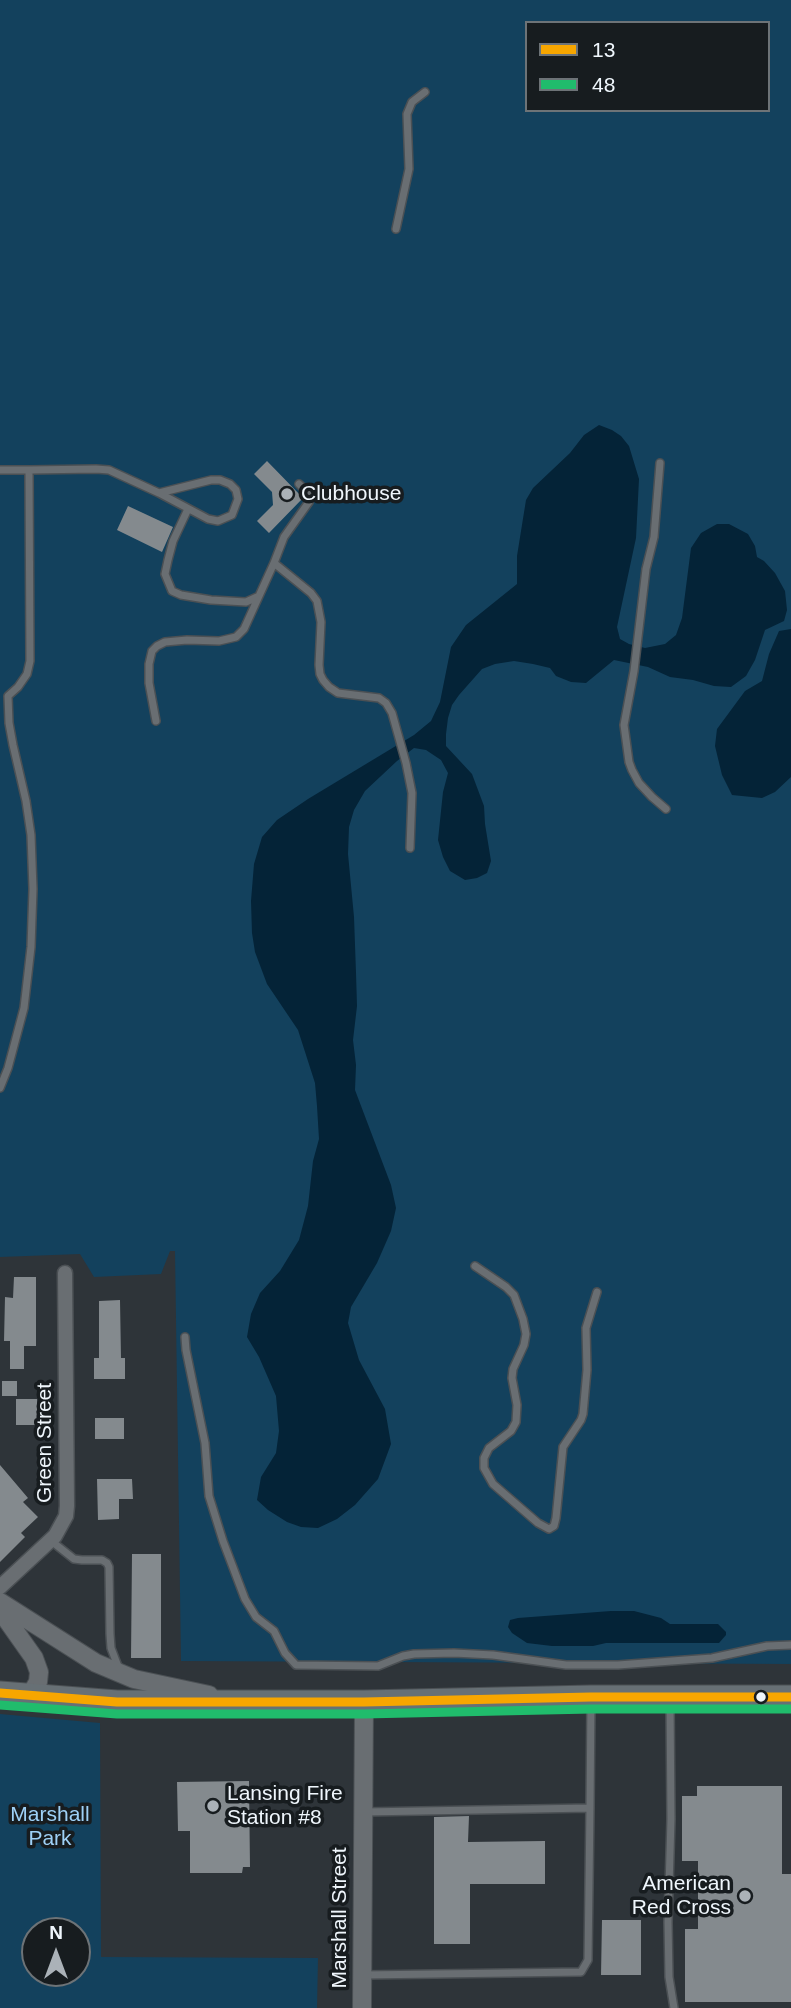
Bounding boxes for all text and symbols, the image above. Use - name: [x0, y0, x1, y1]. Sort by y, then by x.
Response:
- legend: [525, 21, 770, 112]
- text: 13: [592, 38, 615, 61]
- text: 48: [592, 73, 615, 96]
- place label: Clubhouse: [301, 481, 401, 507]
- marker: Clubhouse: [279, 486, 295, 502]
- street label: Green Street: [32, 1383, 58, 1503]
- unlabelled marker: [754, 1690, 768, 1704]
- place label: Lansing Fire Station #8: [227, 1781, 343, 1831]
- marker: Lansing Fire Station #8: [205, 1798, 221, 1814]
- park label: Marshall Park: [10, 1802, 90, 1852]
- street label: Marshall Street: [327, 1847, 353, 1989]
- place label: American Red Cross: [632, 1871, 731, 1921]
- marker: American Red Cross: [737, 1888, 753, 1904]
- north arrow: [21, 1917, 91, 1987]
- text: N: [49, 1922, 63, 1943]

